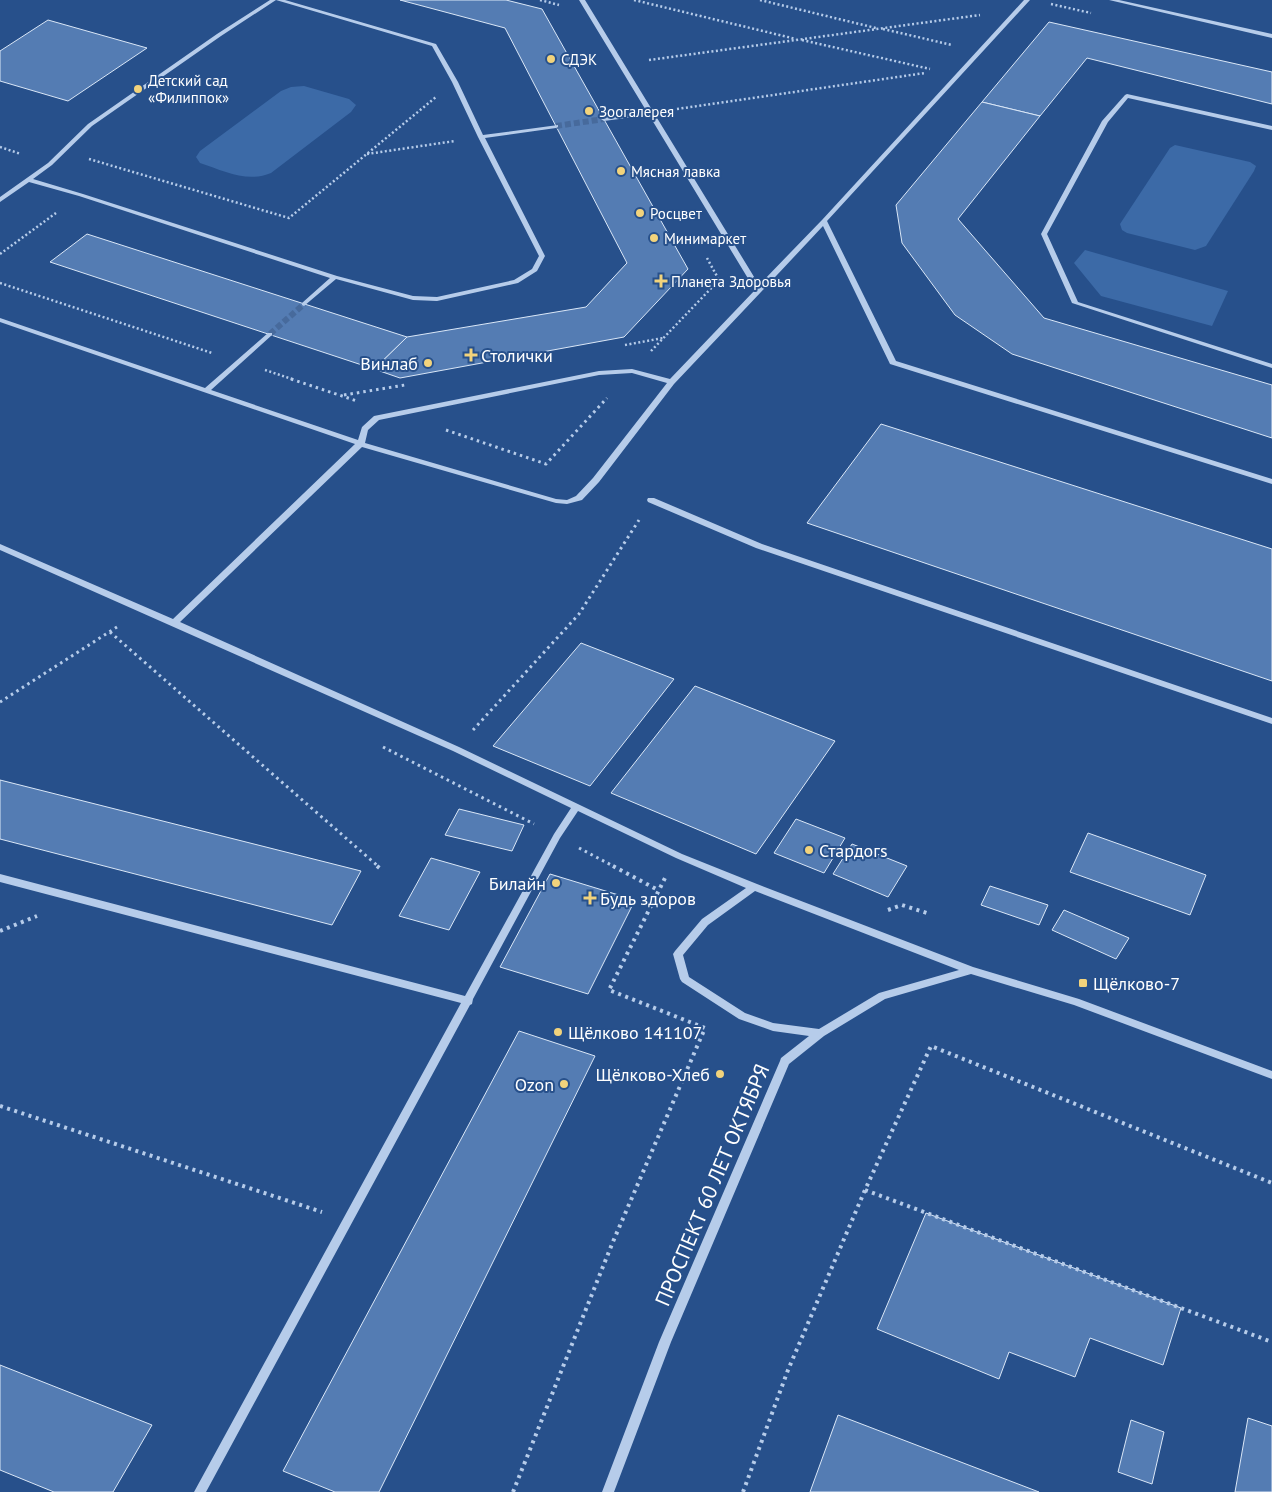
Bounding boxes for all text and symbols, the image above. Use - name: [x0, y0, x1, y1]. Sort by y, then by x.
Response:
- place label: СДЭК: [561, 50, 597, 69]
- marker: СДЭК: [545, 53, 557, 65]
- place label: Детский сад «Филиппок»: [148, 71, 229, 107]
- marker: Детский сад «Филиппок»: [132, 83, 144, 95]
- place label: Зоогалерея: [599, 102, 674, 121]
- marker: Зоогалерея: [583, 105, 595, 117]
- place label: Мясная лавка: [631, 162, 721, 181]
- marker: Мясная лавка: [615, 165, 627, 177]
- place label: Росцвет: [650, 204, 702, 223]
- marker: Росцвет: [634, 207, 646, 219]
- place label: Минимаркет: [664, 229, 746, 248]
- marker: Минимаркет: [648, 232, 660, 244]
- place label: Планета Здоровья: [671, 272, 791, 291]
- marker: Планета Здоровья: [655, 275, 667, 287]
- place label: Столички: [481, 344, 553, 367]
- marker: Столички: [465, 349, 477, 361]
- place label: Винлаб: [360, 352, 418, 375]
- marker: Винлаб: [422, 357, 434, 369]
- place label: Стардогs: [819, 839, 888, 862]
- marker: Стардогs: [803, 844, 815, 856]
- place label: Билайн: [489, 872, 546, 895]
- marker: Билайн: [550, 877, 562, 889]
- place label: Будь здоров: [600, 887, 696, 910]
- marker: Будь здоров: [584, 892, 596, 904]
- place label: Щёлково-7: [1093, 972, 1180, 995]
- marker: Щёлково-7: [1077, 977, 1089, 989]
- place label: Щёлково 141107: [568, 1021, 702, 1044]
- marker: Щёлково 141107: [552, 1026, 564, 1038]
- street label: ПРОСПЕКТ 60 ЛЕТ ОКТЯБРЯ: [649, 1060, 775, 1310]
- place label: Щёлково-Хлеб: [596, 1063, 710, 1086]
- marker: Щёлково-Хлеб: [714, 1068, 726, 1080]
- place label: Ozon: [515, 1073, 554, 1096]
- marker: Ozon: [558, 1078, 570, 1090]

